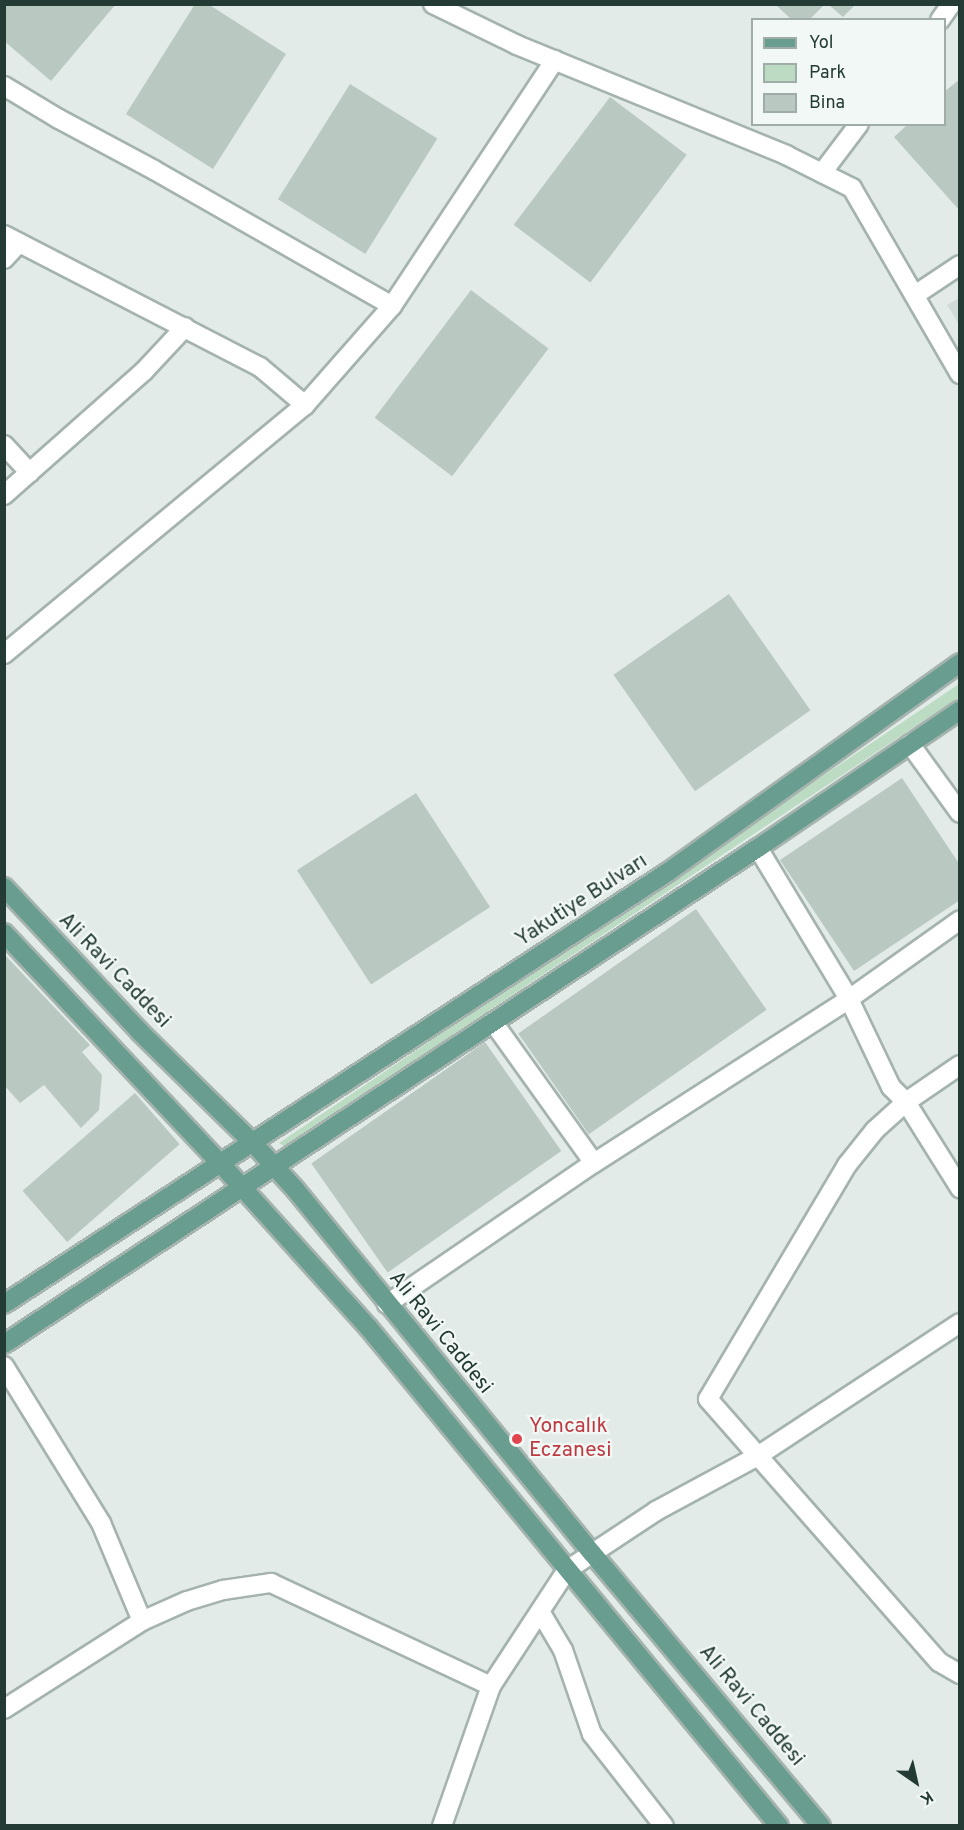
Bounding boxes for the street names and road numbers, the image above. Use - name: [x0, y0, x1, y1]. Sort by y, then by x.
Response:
- street label: Yakutiye Bulvarı: [511, 849, 653, 953]
- street label: Ali Ravi Caddesi: [53, 908, 175, 1034]
- street label: Ali Ravi Caddesi: [383, 1267, 497, 1399]
- street label: Ali Ravi Caddesi: [693, 1640, 809, 1772]

